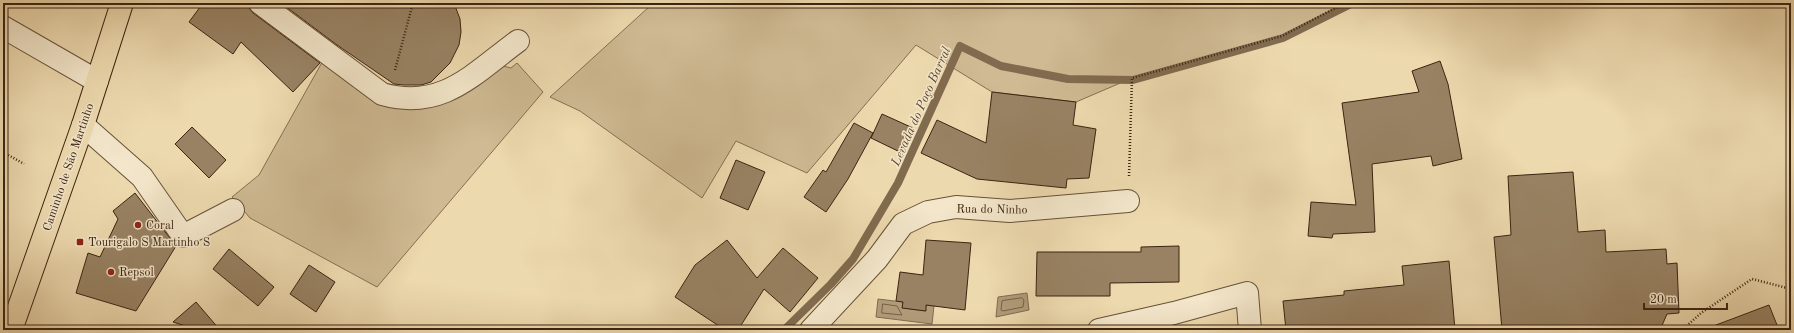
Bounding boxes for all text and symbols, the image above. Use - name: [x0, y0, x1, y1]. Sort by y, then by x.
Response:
- water label: Levada do Poço Barral: [889, 45, 954, 169]
- street label: Caminho de São Martinho: [41, 102, 96, 233]
- street label: Rua do Ninho: [956, 203, 1028, 217]
- marker: Coral: [133, 220, 143, 230]
- place label: Coral: [146, 220, 174, 232]
- marker: Tourigalo S Martinho S: [75, 237, 85, 247]
- place label: Tourigalo S Martinho S: [88, 237, 210, 249]
- marker: Repsol: [106, 267, 116, 277]
- place label: Repsol: [119, 267, 154, 279]
- scale bar: [1644, 285, 1727, 311]
- text: 20 m: [1650, 294, 1677, 306]

